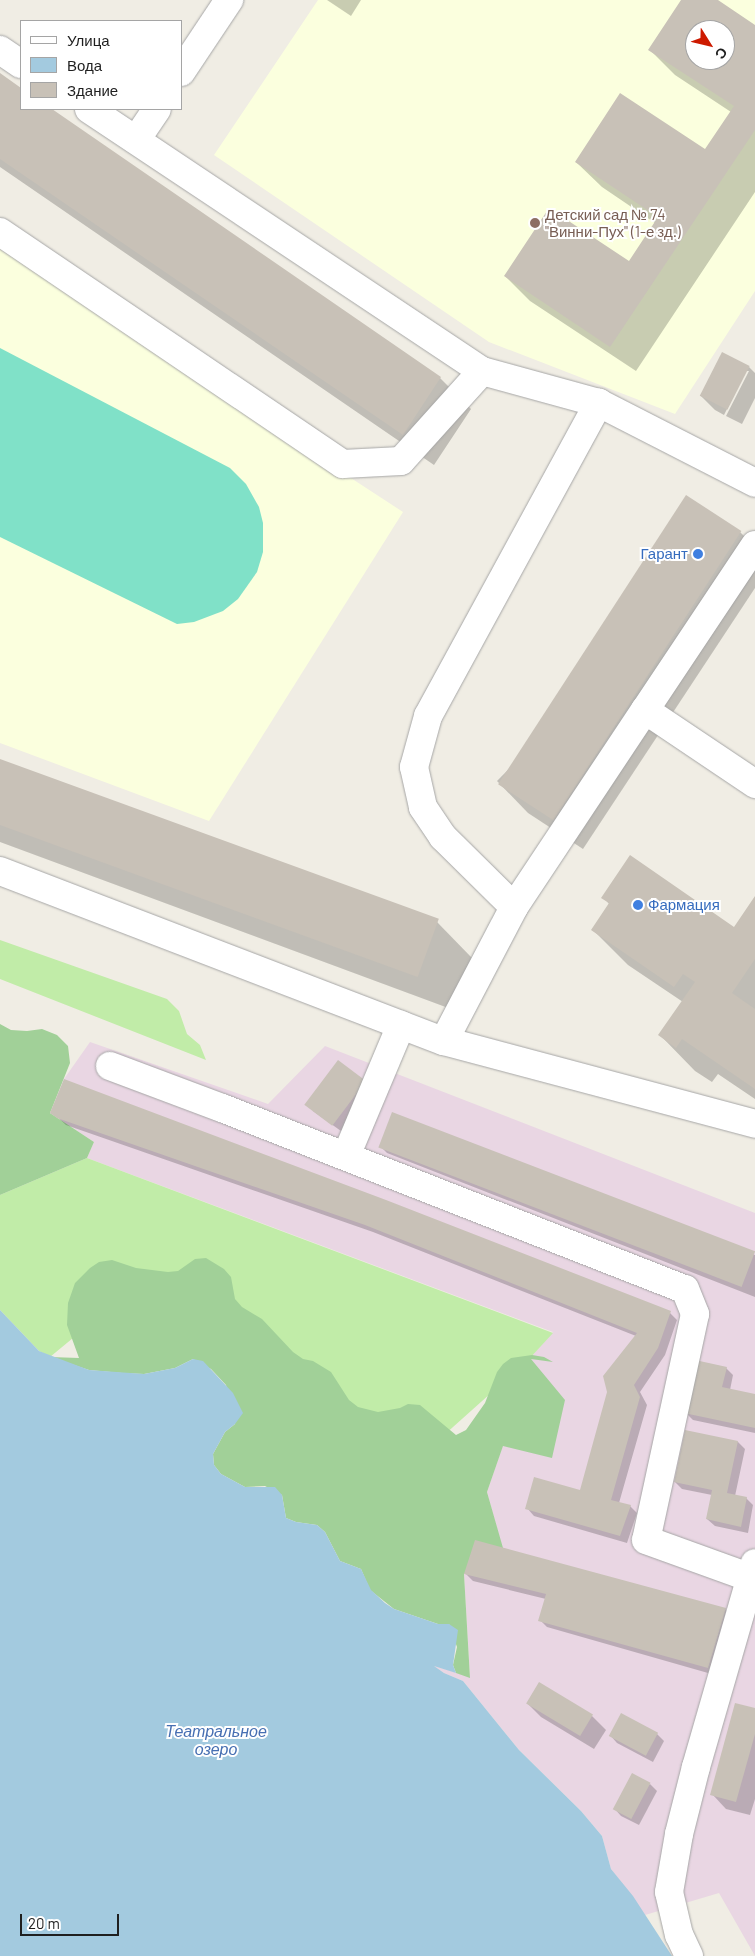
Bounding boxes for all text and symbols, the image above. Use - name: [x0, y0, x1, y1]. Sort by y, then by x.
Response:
- legend: [20, 20, 182, 110]
- north arrow: [685, 20, 735, 70]
- text: Улица: [67, 31, 110, 49]
- text: С: [712, 44, 732, 63]
- text: Вода: [67, 56, 102, 74]
- text: Здание: [67, 81, 118, 99]
- place label: Детский сад № 74 "Винни-Пух" (1-е зд.): [545, 205, 681, 240]
- marker: Детский сад № 74 "Винни-Пух" (1-е зд.): [529, 217, 541, 229]
- place label: Гарант: [641, 545, 688, 563]
- marker: Гарант: [692, 548, 704, 560]
- place label: Фармация: [648, 896, 720, 914]
- marker: Фармация: [632, 899, 644, 911]
- water label: Театральное озеро: [165, 1721, 267, 1759]
- scale bar: [22, 1904, 121, 1936]
- text: 20 m: [28, 1914, 60, 1932]

